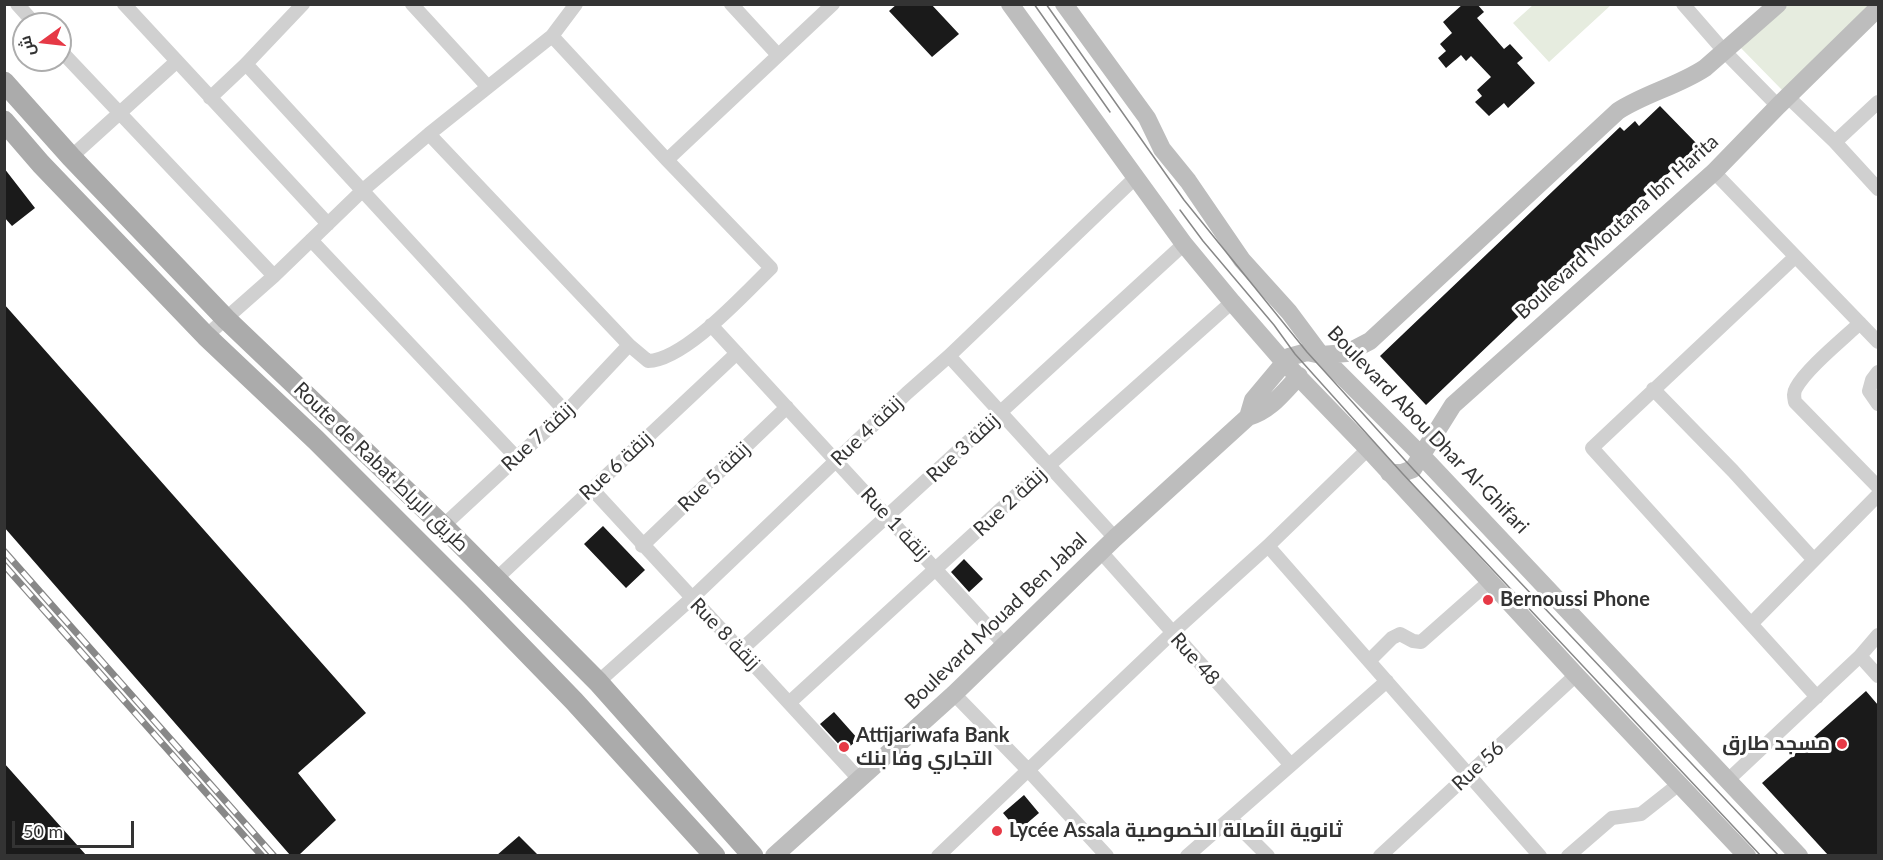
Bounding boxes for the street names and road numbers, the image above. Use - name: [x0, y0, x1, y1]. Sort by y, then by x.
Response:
- street label: Boulevard Moutana Ibn Harita: [1511, 130, 1723, 324]
- street label: Boulevard Abou Dhar Al-Ghifari: [1322, 321, 1534, 539]
- street label: Route de Rabat طريق الرباط: [289, 377, 473, 557]
- street label: Rue 4 زنقة: [826, 391, 908, 471]
- street label: Rue 7 زنقة: [497, 397, 579, 477]
- street label: Rue 3 زنقة: [922, 408, 1004, 488]
- street label: Rue 6 زنقة: [575, 426, 657, 506]
- street label: Rue 5 زنقة: [673, 437, 755, 517]
- street label: Rue 2 زنقة: [969, 462, 1051, 542]
- street label: Rue 1 زنقة: [855, 483, 935, 565]
- street label: Boulevard Mouad Ben Jabal: [900, 528, 1092, 714]
- street label: Rue 8 زنقة: [685, 593, 765, 675]
- street label: Rue 48: [1165, 628, 1225, 690]
- street label: Rue 56: [1447, 736, 1509, 796]

